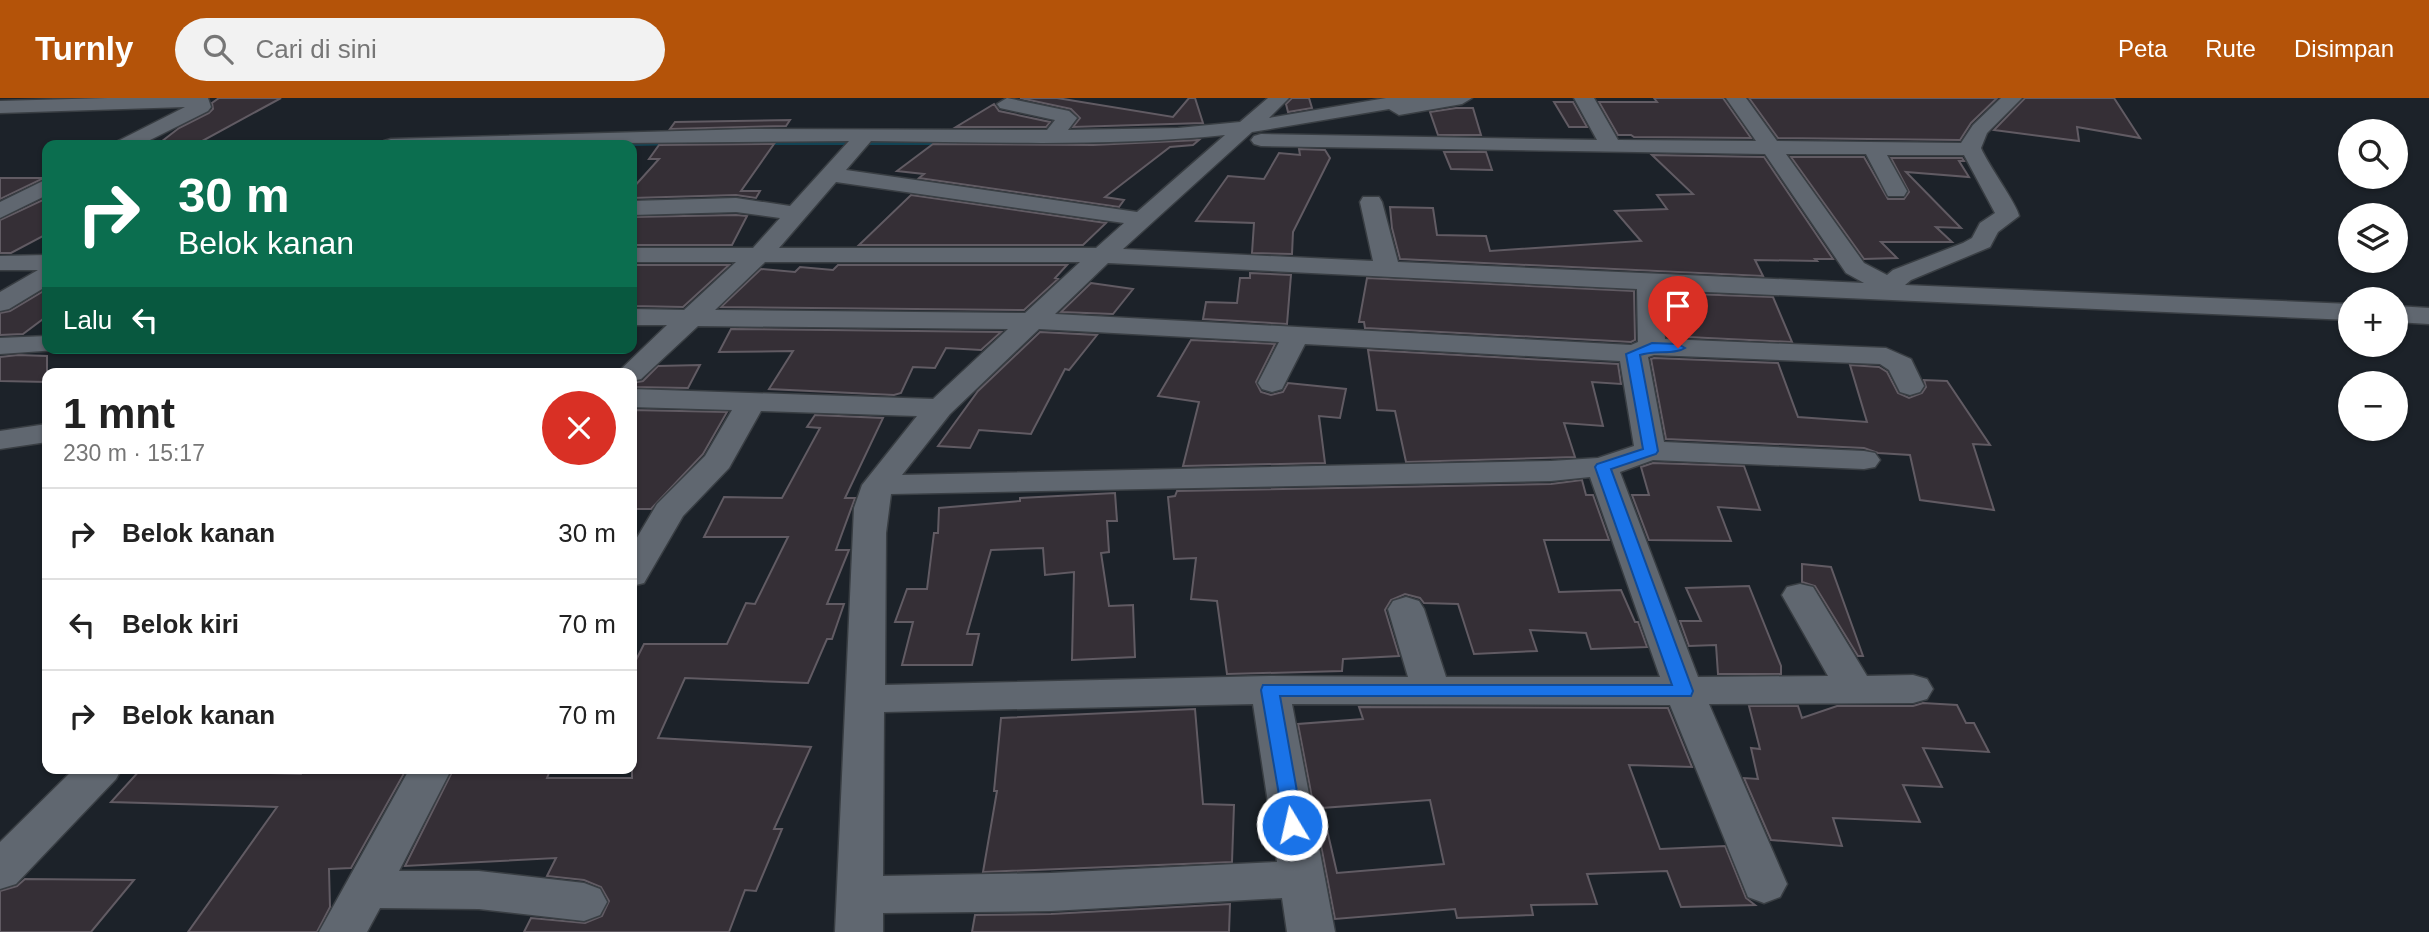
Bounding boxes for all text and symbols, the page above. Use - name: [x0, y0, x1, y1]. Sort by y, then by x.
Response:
- search box: [175, 18, 665, 81]
- text: Turnly: [35, 30, 133, 67]
- icon: search: [199, 30, 237, 68]
- text: Cari di sini: [255, 34, 377, 64]
- text: Peta: [2118, 35, 2167, 62]
- text: Rute: [2205, 35, 2256, 62]
- text: Disimpan: [2294, 35, 2394, 62]
- map controls: [2338, 119, 2408, 441]
- button: search: [2338, 119, 2408, 189]
- icon: right: [63, 168, 154, 259]
- text: 30 m: [178, 168, 290, 222]
- button: layers: [2338, 203, 2408, 273]
- text: Belok kanan: [178, 225, 354, 261]
- pin: [1648, 276, 1708, 348]
- icon: arrive: [1659, 287, 1697, 325]
- button: +: [2338, 287, 2408, 357]
- icon: left: [126, 301, 164, 339]
- text: Lalu: [63, 305, 112, 335]
- button: −: [2338, 371, 2408, 441]
- text: 1 mnt: [63, 390, 175, 437]
- button: close: [542, 391, 616, 465]
- text: 230 m · 15:17: [63, 440, 205, 466]
- icon: right: [63, 515, 101, 553]
- text: Belok kanan: [122, 518, 275, 548]
- text: 30 m: [558, 518, 616, 548]
- icon: left: [63, 606, 101, 644]
- text: Belok kiri: [122, 609, 239, 639]
- text: 70 m: [558, 609, 616, 639]
- icon: right: [63, 697, 101, 735]
- text: Belok kanan: [122, 700, 275, 730]
- text: 70 m: [558, 700, 616, 730]
- position arrow: [1255, 788, 1329, 862]

